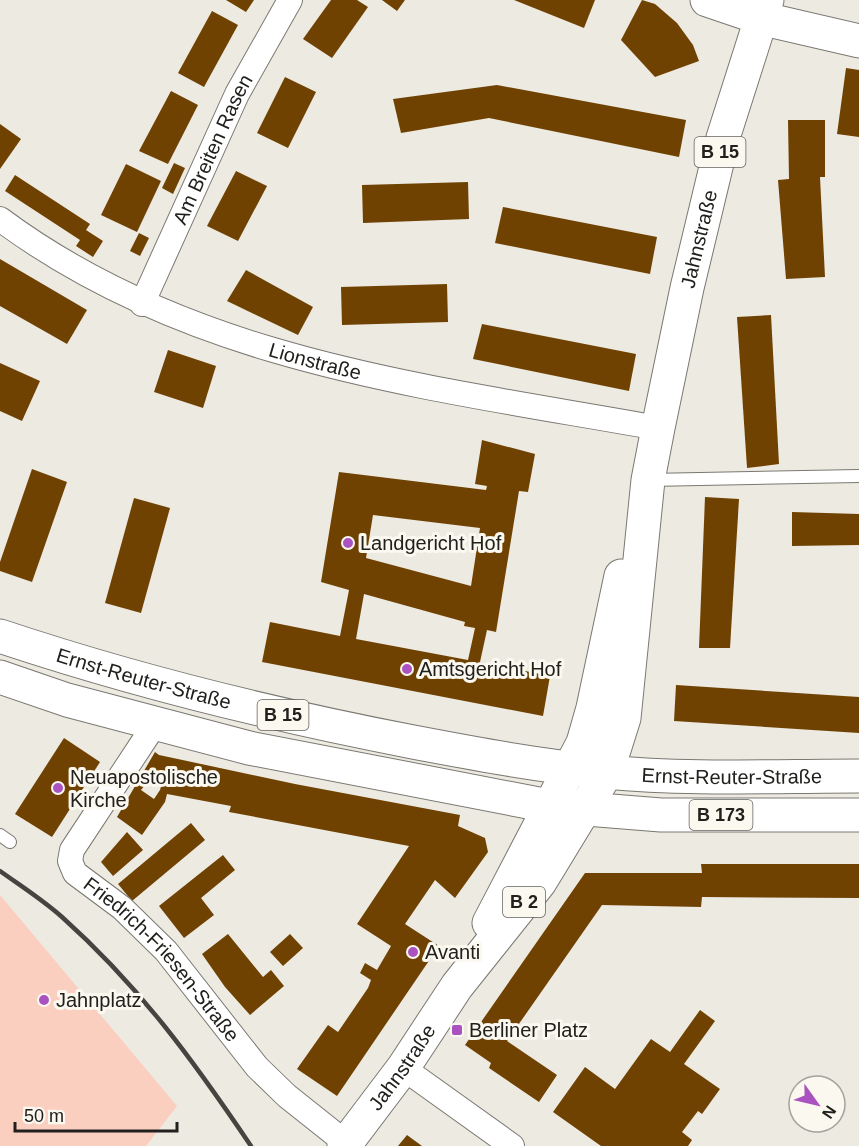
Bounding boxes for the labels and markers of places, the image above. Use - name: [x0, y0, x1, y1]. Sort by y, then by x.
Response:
- place label: Landgericht Hof: [360, 532, 502, 554]
- marker: Landgericht Hof: [341, 536, 355, 550]
- place label: Amtsgericht Hof: [419, 658, 562, 680]
- marker: Amtsgericht Hof: [400, 662, 414, 676]
- place label: Neuapostolische Kirche: [70, 766, 218, 811]
- marker: Neuapostolische Kirche: [51, 781, 65, 795]
- place label: Avanti: [425, 941, 480, 963]
- marker: Avanti: [406, 945, 420, 959]
- place label: Jahnplatz: [56, 989, 142, 1011]
- marker: Jahnplatz: [37, 993, 51, 1007]
- place label: Berliner Platz: [469, 1019, 588, 1041]
- marker: Berliner Platz: [450, 1023, 464, 1037]

